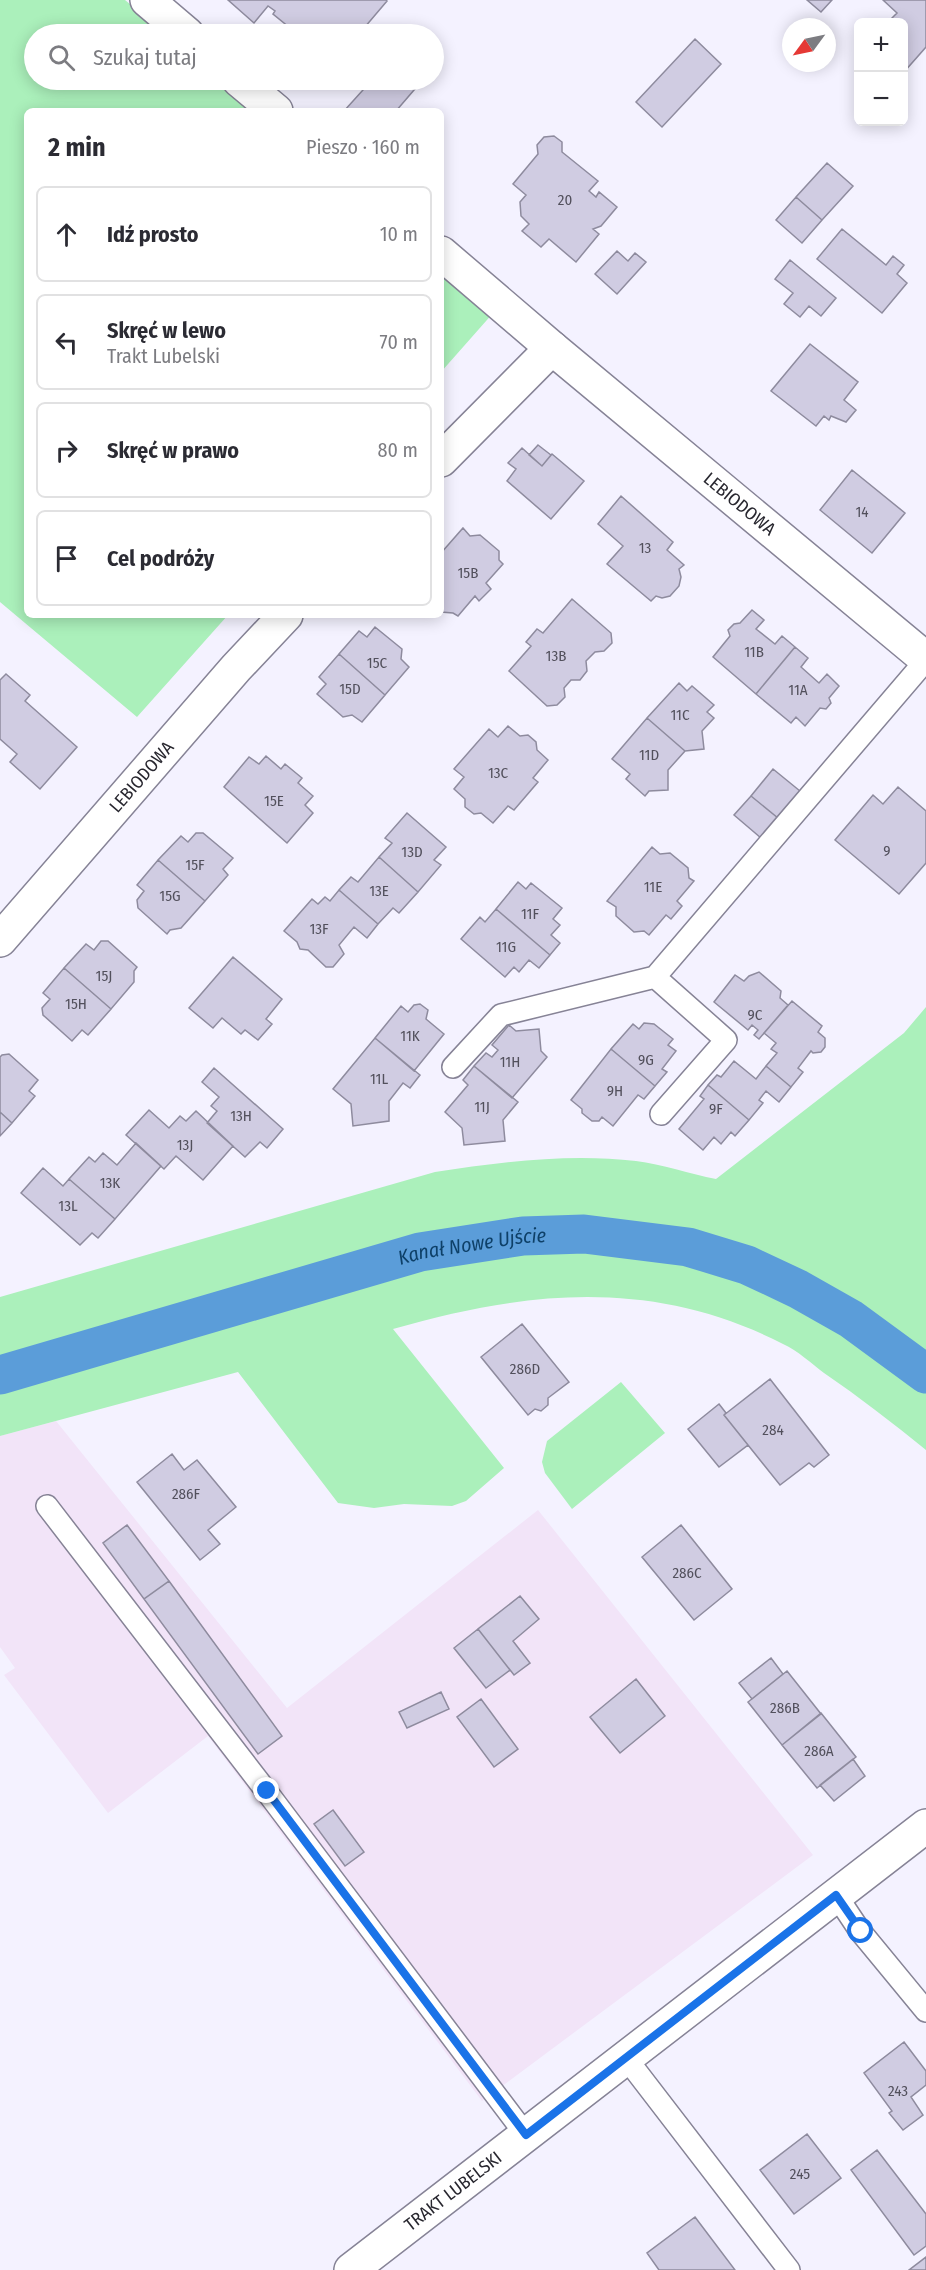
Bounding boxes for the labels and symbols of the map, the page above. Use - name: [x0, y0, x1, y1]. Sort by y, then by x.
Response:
- north arrow: [782, 18, 836, 72]
- house number: 20: [558, 191, 572, 209]
- street label: LEBIODOWA: [699, 468, 780, 541]
- house number: 14: [855, 503, 869, 521]
- house number: 13: [639, 539, 652, 557]
- house number: 15B: [458, 564, 478, 582]
- house number: 11B: [744, 643, 764, 661]
- house number: 13B: [546, 647, 566, 665]
- house number: 15C: [367, 654, 388, 672]
- house number: 15D: [339, 680, 361, 698]
- house number: 11A: [788, 681, 808, 699]
- house number: 11C: [670, 706, 690, 724]
- street label: LEBIODOWA: [105, 736, 179, 817]
- house number: 11D: [639, 746, 659, 764]
- house number: 13C: [488, 764, 508, 782]
- house number: 15E: [264, 792, 284, 810]
- house number: 9: [883, 842, 891, 860]
- house number: 13D: [401, 843, 423, 861]
- house number: 15F: [185, 856, 205, 874]
- house number: 11E: [644, 878, 662, 896]
- house number: 13E: [369, 882, 389, 900]
- house number: 15G: [159, 887, 181, 905]
- house number: 11F: [521, 905, 539, 923]
- house number: 13F: [309, 920, 329, 938]
- house number: 11G: [496, 938, 516, 956]
- house number: 15J: [96, 967, 112, 985]
- house number: 15H: [65, 995, 87, 1013]
- house number: 9C: [748, 1006, 763, 1024]
- house number: 11K: [400, 1027, 420, 1045]
- house number: 9G: [638, 1051, 654, 1069]
- house number: 11H: [500, 1053, 520, 1071]
- house number: 11L: [370, 1070, 388, 1088]
- house number: 9H: [607, 1082, 623, 1100]
- house number: 11J: [474, 1098, 490, 1116]
- house number: 9F: [709, 1100, 723, 1118]
- house number: 13H: [230, 1107, 252, 1125]
- house number: 13J: [177, 1136, 193, 1154]
- house number: 13K: [100, 1174, 120, 1192]
- house number: 13L: [58, 1197, 78, 1215]
- water label: Kanał Nowe Ujście: [395, 1223, 547, 1270]
- house number: 286D: [510, 1360, 540, 1378]
- house number: 284: [762, 1421, 784, 1439]
- house number: 286F: [172, 1485, 200, 1503]
- house number: 286C: [672, 1564, 702, 1582]
- house number: 286B: [770, 1699, 800, 1717]
- house number: 286A: [804, 1742, 834, 1760]
- route end: [253, 1777, 279, 1803]
- route start: [847, 1917, 873, 1943]
- house number: 243: [888, 2082, 908, 2100]
- street label: TRAKT LUBELSKI: [400, 2147, 506, 2236]
- house number: 245: [790, 2165, 810, 2183]

